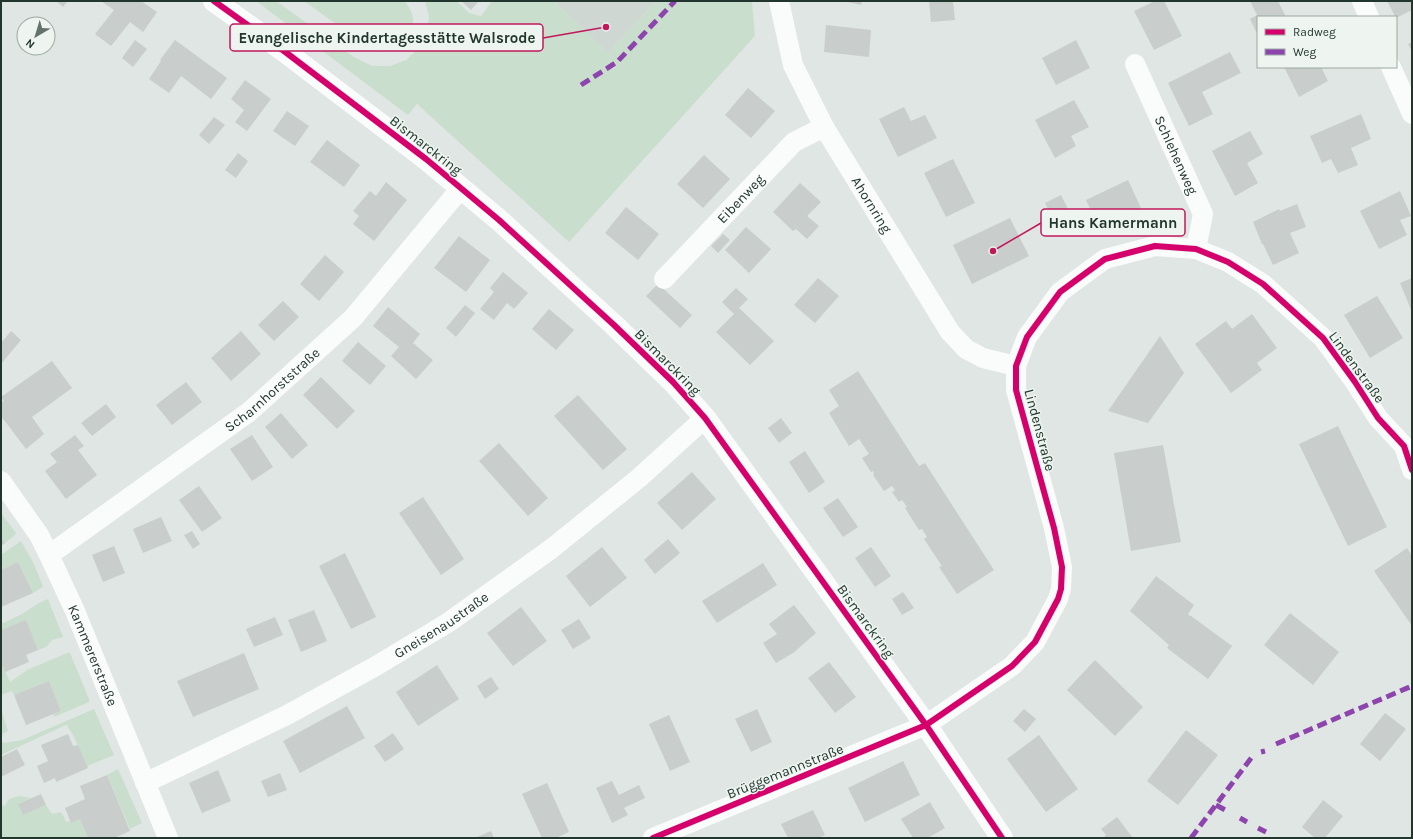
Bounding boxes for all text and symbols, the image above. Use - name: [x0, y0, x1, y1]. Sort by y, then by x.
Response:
- north arrow: [16, 16, 56, 56]
- legend: [1257, 16, 1397, 68]
- callout: Evangelische Kindertagesstätte Walsrode: [230, 24, 543, 51]
- text: Radweg: [1293, 25, 1336, 39]
- text: Evangelische Kindertagesstätte Walsrode: [239, 29, 535, 47]
- text: N: [23, 36, 37, 51]
- text: Weg: [1293, 45, 1317, 59]
- street label: Bismarckring: [386, 112, 465, 179]
- street label: Schlehenweg: [1151, 113, 1201, 197]
- street label: Eibenweg: [714, 171, 768, 227]
- street label: Ahornring: [848, 174, 895, 236]
- callout: Hans Kamermann: [1041, 209, 1185, 236]
- text: Hans Kamermann: [1049, 214, 1177, 232]
- street label: Bismarckring: [631, 326, 704, 399]
- street label: Lindenstraße: [1325, 328, 1388, 406]
- street label: Scharnhorststraße: [222, 344, 324, 436]
- street label: Lindenstraße: [1020, 387, 1059, 473]
- street label: Bismarckring: [833, 581, 898, 661]
- street label: Gneisenaustraße: [391, 589, 492, 662]
- street label: Kammererstraße: [64, 602, 121, 709]
- street label: Brüggemannstraße: [724, 740, 846, 803]

